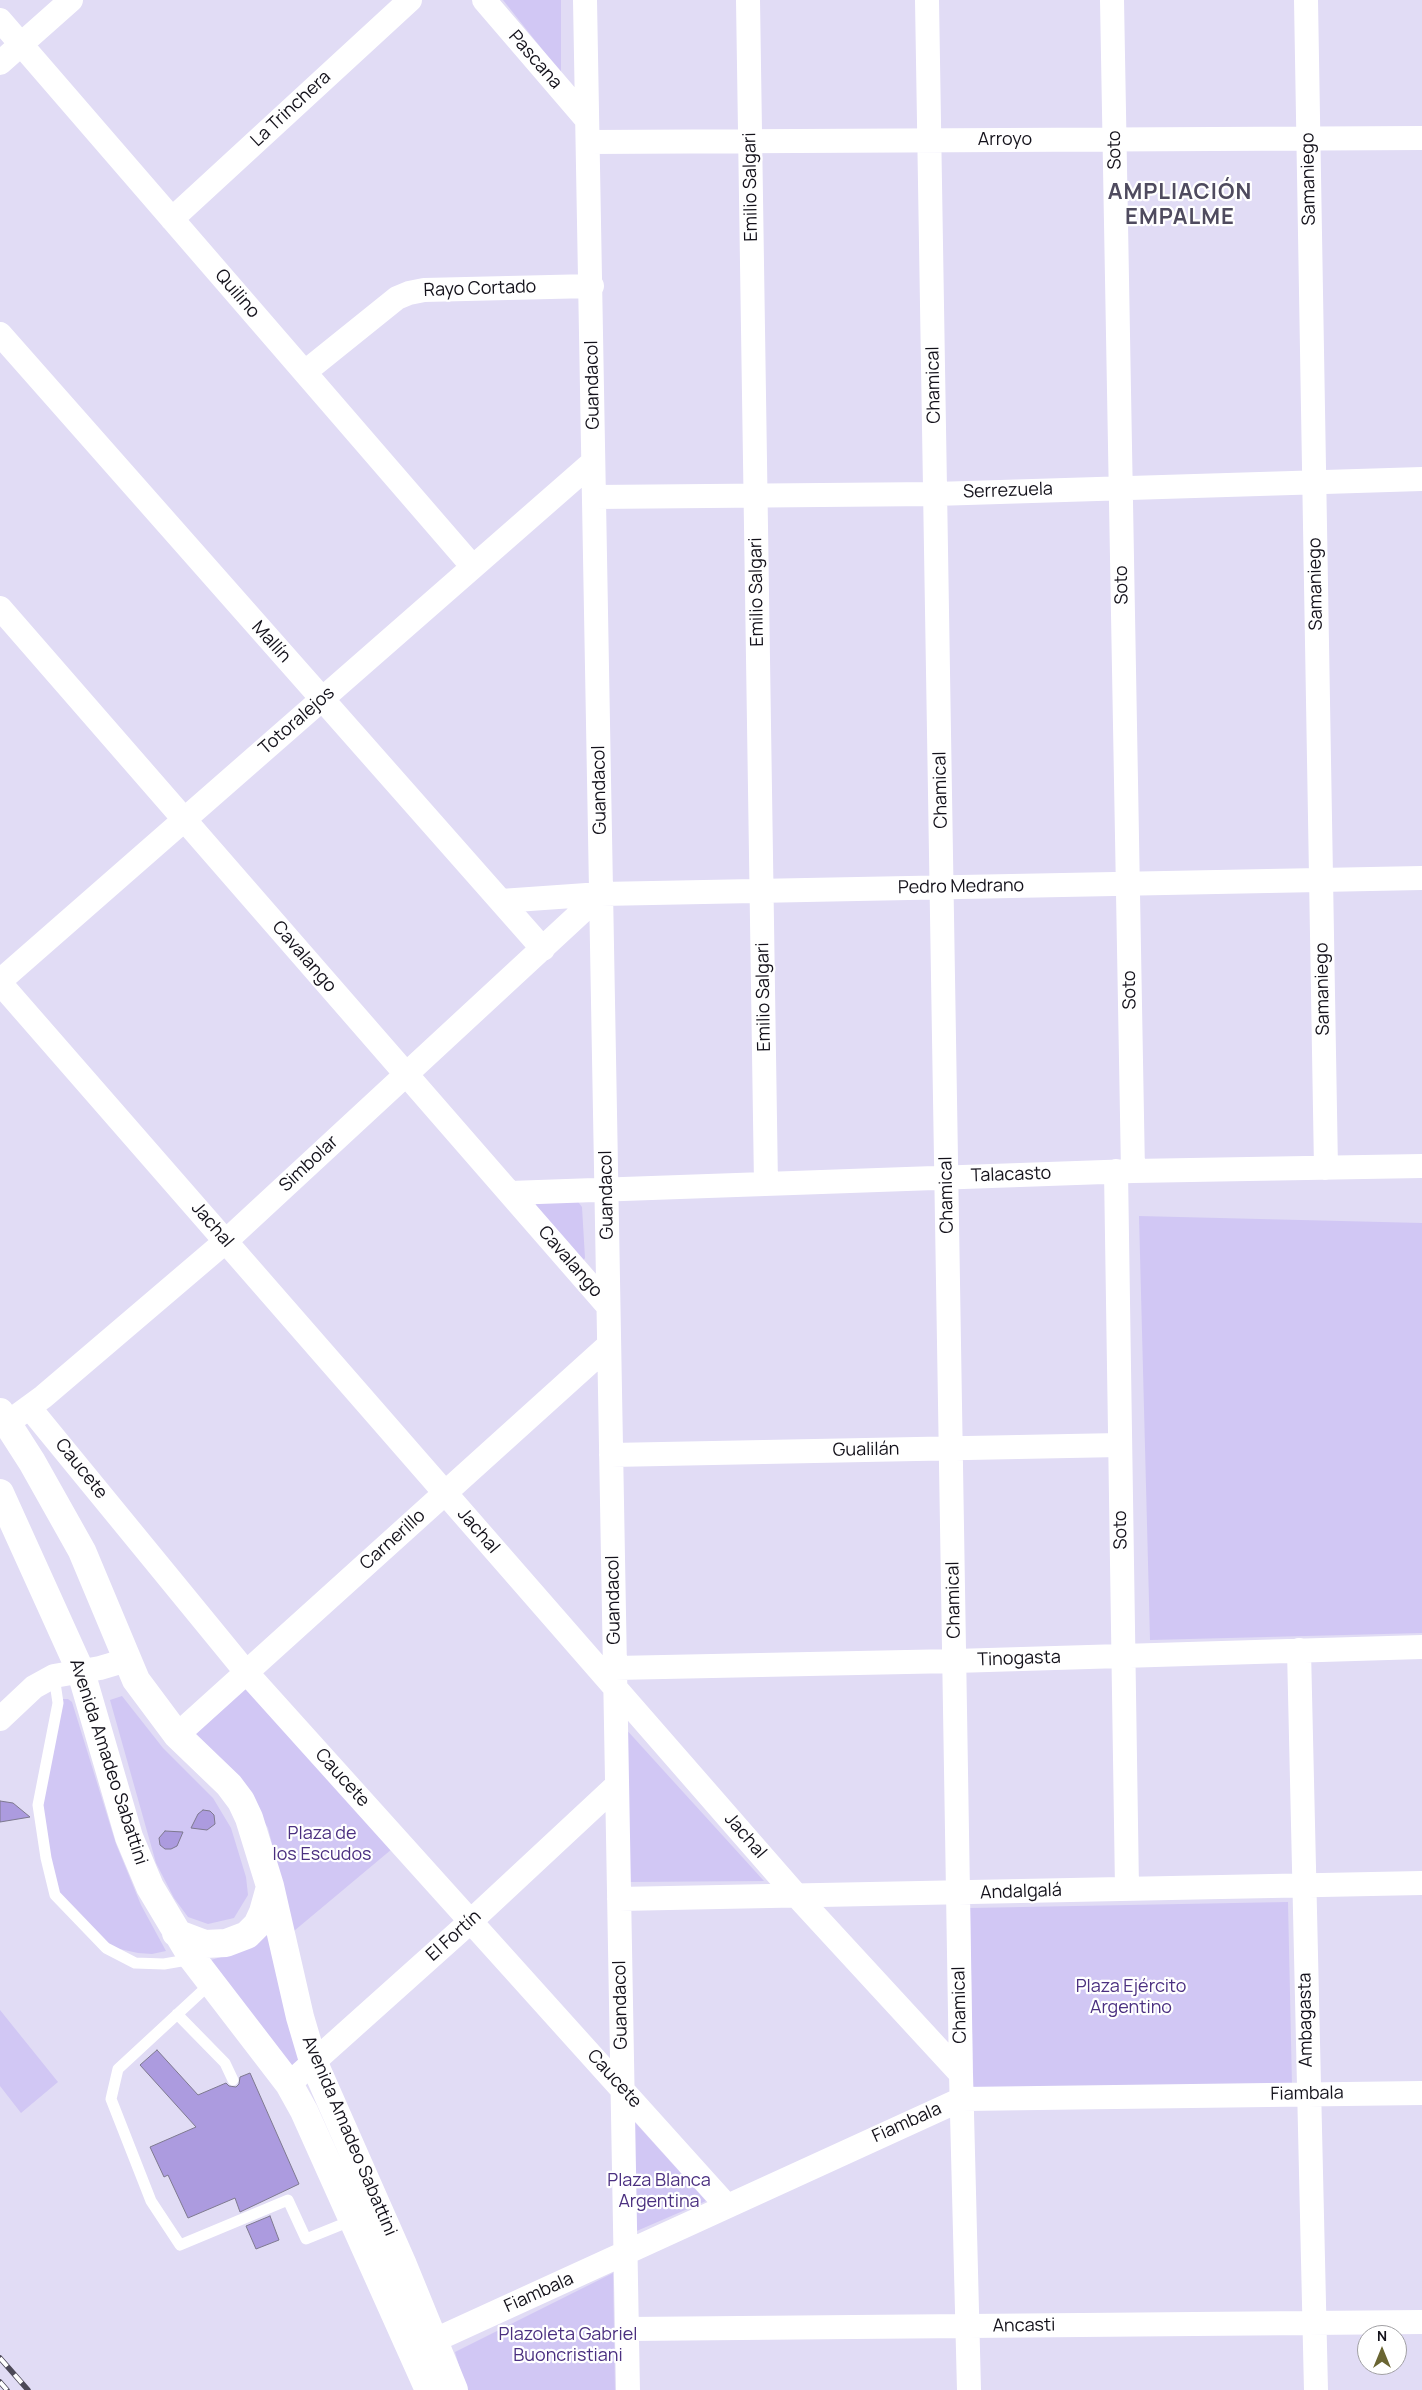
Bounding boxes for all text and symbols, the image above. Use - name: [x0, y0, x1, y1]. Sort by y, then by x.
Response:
- street label: Pascana: [504, 26, 566, 94]
- street label: La Trinchera: [247, 67, 335, 151]
- street label: Arroyo: [978, 129, 1032, 151]
- street label: Soto: [1104, 130, 1126, 170]
- street label: Emilio Salgari: [739, 132, 763, 242]
- street label: Samaniego: [1297, 132, 1321, 226]
- district label: AMPLIACIÓN EMPALME: [1106, 180, 1254, 232]
- street label: Quilino: [210, 265, 264, 323]
- street label: Rayo Cortado: [423, 276, 537, 302]
- street label: Guandacol: [581, 340, 605, 430]
- street label: Chamical: [923, 346, 945, 424]
- street label: Serrezuela: [963, 479, 1053, 503]
- street label: Emilio Salgari: [745, 537, 769, 647]
- street label: Samaniego: [1304, 537, 1328, 631]
- street label: Soto: [1111, 565, 1133, 605]
- street label: Mallín: [247, 617, 295, 667]
- street label: Totoralejos: [255, 682, 339, 760]
- street label: Guandacol: [588, 745, 612, 835]
- street label: Chamical: [930, 751, 952, 829]
- street label: Pedro Medrano: [898, 875, 1024, 899]
- street label: Cavalango: [267, 917, 341, 997]
- street label: Emilio Salgari: [752, 942, 776, 1052]
- street label: Samaniego: [1311, 942, 1335, 1036]
- street label: Soto: [1119, 970, 1141, 1010]
- street label: Simbolar: [275, 1131, 343, 1197]
- street label: Guandacol: [595, 1150, 619, 1240]
- street label: Chamical: [936, 1156, 958, 1234]
- street label: Talacasto: [970, 1163, 1052, 1187]
- street label: Jachal: [186, 1198, 238, 1252]
- street label: Cavalango: [533, 1222, 607, 1302]
- street label: Caucete: [50, 1435, 112, 1503]
- street label: Gualilán: [832, 1439, 900, 1461]
- street label: Jachal: [452, 1504, 504, 1558]
- street label: Carnerillo: [356, 1505, 430, 1575]
- street label: Soto: [1110, 1510, 1132, 1550]
- street label: Guandacol: [602, 1555, 626, 1645]
- street label: Chamical: [943, 1561, 965, 1639]
- street label: Tinogasta: [977, 1647, 1061, 1671]
- street label: Avenida Amadeo Sabattini: [64, 1656, 152, 1868]
- street label: Caucete: [310, 1744, 374, 1812]
- street label: Jachal: [719, 1809, 771, 1863]
- park label: Plaza de los Escudos: [273, 1823, 371, 1866]
- street label: Andalgalá: [980, 1880, 1062, 1904]
- street label: El Fortín: [422, 1906, 486, 1966]
- street label: Guandacol: [609, 1960, 633, 2050]
- street label: Chamical: [949, 1966, 971, 2044]
- street label: Ambagasta: [1294, 1973, 1318, 2067]
- park label: Plaza Ejército Argentino: [1076, 1976, 1186, 2018]
- street label: Avenida Amadeo Sabattini: [297, 2033, 401, 2239]
- street label: Caucete: [582, 2045, 646, 2113]
- street label: Fiambala: [1270, 2083, 1344, 2105]
- street label: Fiambala: [869, 2098, 945, 2148]
- park label: Plaza Blanca Argentina: [607, 2170, 711, 2212]
- street label: Fiambala: [501, 2268, 577, 2318]
- street label: Ancasti: [992, 2315, 1056, 2337]
- park label: Plazoleta Gabriel Buoncristiani: [499, 2324, 637, 2366]
- north arrow: [1357, 2325, 1407, 2375]
- text: N: [1377, 2326, 1387, 2345]

